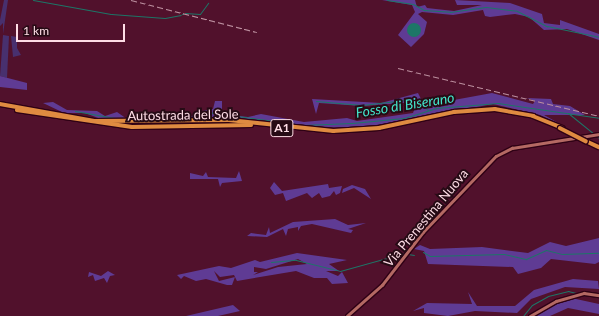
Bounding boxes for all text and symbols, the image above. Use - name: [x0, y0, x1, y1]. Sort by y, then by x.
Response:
- scale bar: [18, 16, 127, 42]
- text: 1 km: [23, 23, 49, 38]
- water label: Fosso di Biserano: [354, 89, 456, 121]
- street label: Autostrada del Sole: [127, 106, 239, 124]
- road number: A1: [270, 118, 294, 138]
- street label: Via Prenestina Nuova: [381, 166, 471, 270]

